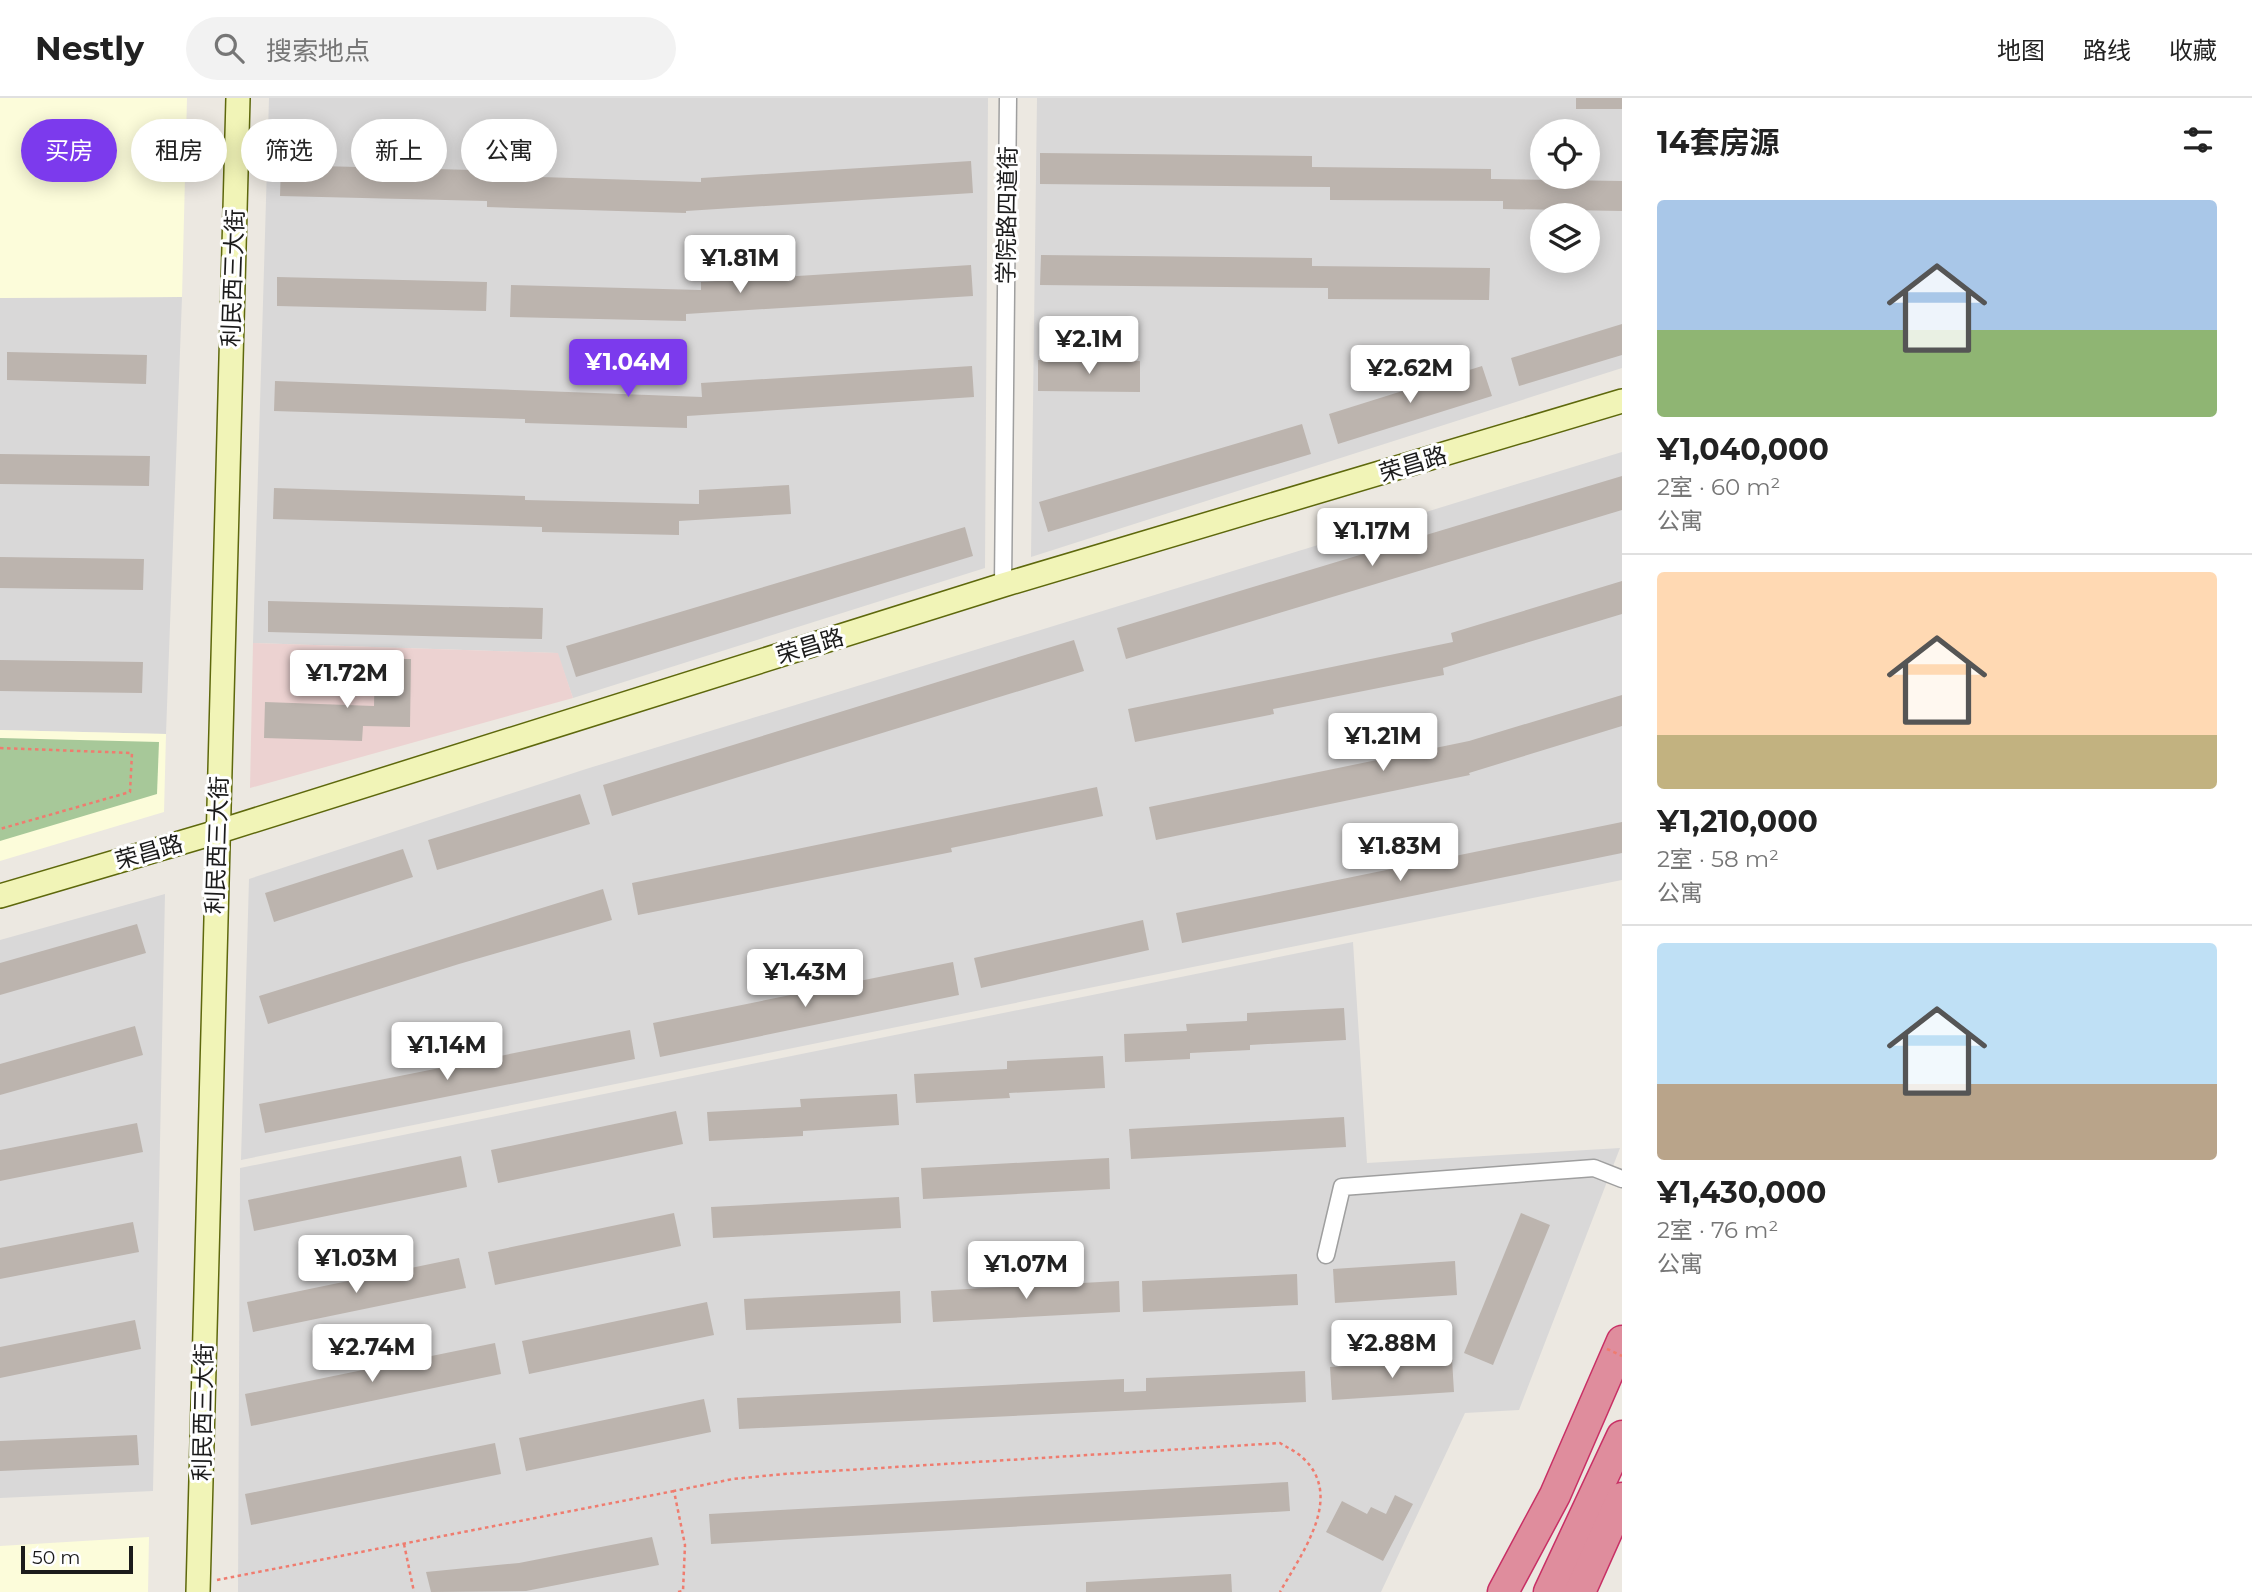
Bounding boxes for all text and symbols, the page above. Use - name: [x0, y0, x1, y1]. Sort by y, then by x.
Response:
- search box: [186, 17, 676, 80]
- text: Nestly: [35, 28, 144, 68]
- icon: search: [210, 29, 248, 67]
- text: 搜索地点: [266, 35, 370, 67]
- text: 地图: [1997, 36, 2045, 65]
- text: 路线: [2083, 36, 2131, 65]
- text: 收藏: [2169, 36, 2217, 65]
- chip: 买房: [21, 119, 117, 182]
- chip: 租房: [131, 119, 227, 182]
- chip: 筛选: [241, 119, 337, 182]
- chip: 新上: [351, 119, 447, 182]
- chip: 公寓: [461, 119, 557, 182]
- map controls: [1530, 119, 1600, 273]
- button: locate: [1530, 119, 1600, 189]
- icon: filters: [2179, 121, 2217, 159]
- text: 14套房源: [1657, 124, 1779, 161]
- street label: 学院路四道街: [992, 146, 1022, 284]
- button: layers: [1530, 203, 1600, 273]
- street label: 利民西三大街: [217, 209, 249, 347]
- pin: ¥1.81M: [683, 236, 797, 295]
- text: ¥1.81M: [700, 244, 780, 272]
- icon: home: [1874, 245, 2000, 371]
- pin: ¥2.1M: [1040, 316, 1138, 376]
- text: ¥2.1M: [1055, 325, 1123, 353]
- pin: ¥1.04M: [571, 340, 685, 399]
- pin: ¥2.62M: [1353, 345, 1467, 405]
- text: ¥1.04M: [585, 348, 671, 376]
- text: ¥2.62M: [1367, 354, 1453, 382]
- text: ¥1,040,000: [1657, 431, 1829, 468]
- street label: 荣昌路: [1376, 441, 1450, 487]
- text: 2室 · 60 m²: [1657, 473, 1780, 501]
- text: 公寓: [1657, 507, 1703, 535]
- pin: ¥1.17M: [1315, 508, 1429, 568]
- text: ¥1.17M: [1333, 517, 1411, 545]
- icon: home: [1874, 617, 2000, 743]
- street label: 荣昌路: [773, 623, 847, 669]
- pin: ¥1.72M: [290, 650, 404, 710]
- text: ¥1.72M: [306, 659, 388, 687]
- pin: ¥1.21M: [1326, 714, 1440, 773]
- text: ¥1.21M: [1344, 722, 1422, 750]
- street label: 利民西三大街: [201, 776, 233, 914]
- text: ¥1,210,000: [1657, 803, 1818, 840]
- pin: ¥1.83M: [1343, 824, 1457, 883]
- street label: 荣昌路: [112, 829, 186, 875]
- text: ¥1.83M: [1358, 832, 1442, 860]
- text: 2室 · 58 m²: [1657, 845, 1779, 873]
- text: 公寓: [1657, 879, 1703, 907]
- pin: ¥1.43M: [748, 950, 862, 1009]
- text: ¥1.43M: [763, 958, 847, 986]
- icon: home: [1874, 988, 2000, 1114]
- pin: ¥1.14M: [390, 1023, 504, 1082]
- text: ¥1.14M: [407, 1031, 487, 1059]
- text: ¥1,430,000: [1657, 1174, 1826, 1211]
- text: 2室 · 76 m²: [1657, 1216, 1778, 1244]
- pin: ¥1.03M: [299, 1236, 413, 1295]
- pin: ¥1.07M: [969, 1242, 1083, 1301]
- text: ¥1.03M: [314, 1244, 398, 1272]
- text: ¥1.07M: [984, 1250, 1068, 1278]
- text: 公寓: [1657, 1250, 1703, 1278]
- pin: ¥2.88M: [1335, 1320, 1449, 1380]
- pin: ¥2.74M: [315, 1324, 429, 1384]
- text: ¥2.88M: [1347, 1329, 1437, 1357]
- text: ¥2.74M: [329, 1333, 415, 1361]
- street label: 利民西三大街: [188, 1343, 218, 1481]
- scale bar: [21, 1543, 133, 1575]
- text: 50 m: [32, 1546, 80, 1569]

